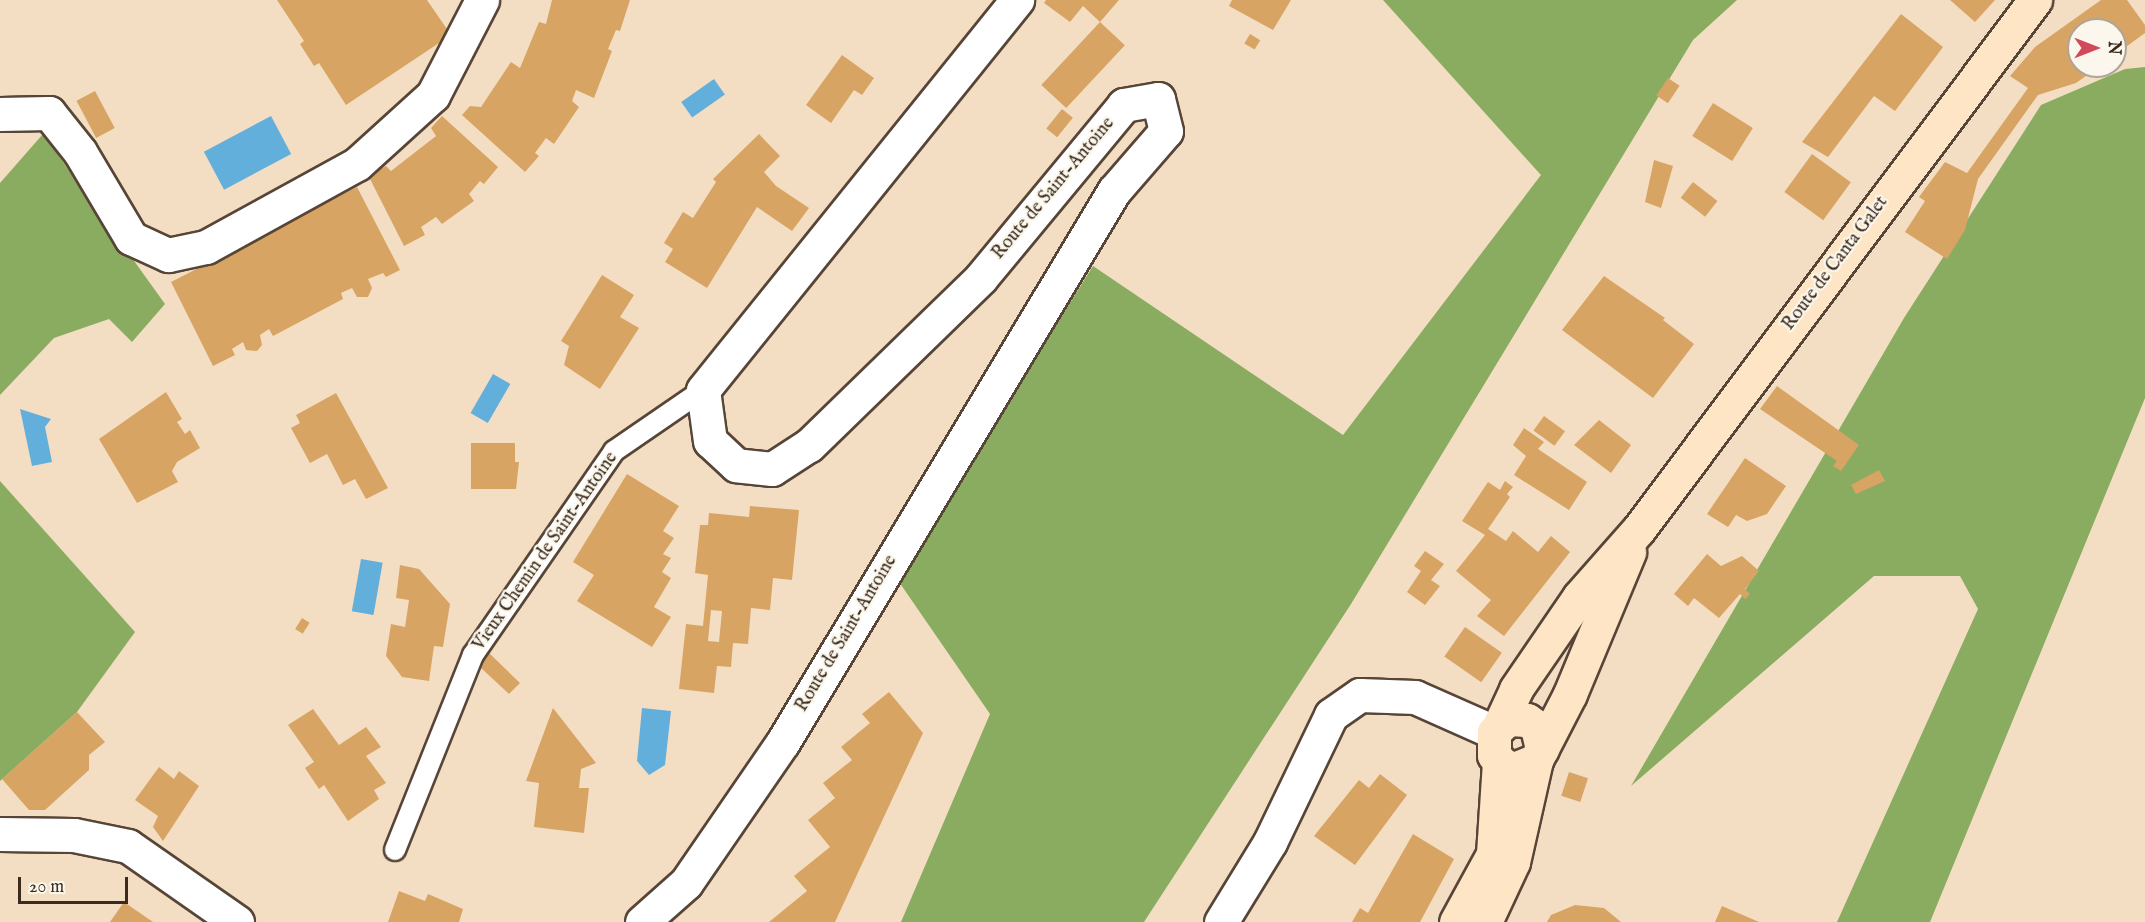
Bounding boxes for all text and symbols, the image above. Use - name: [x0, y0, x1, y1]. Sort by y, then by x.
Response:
- north arrow: [2067, 18, 2127, 78]
- text: N: [2103, 41, 2123, 55]
- street label: Route de Saint-Antoine: [988, 114, 1120, 264]
- street label: Route de Canta Galet: [1779, 193, 1893, 335]
- street label: Vieux Chemin de Saint-Antoine: [469, 449, 623, 655]
- street label: Route de Saint-Antoine: [792, 552, 902, 716]
- scale bar: [21, 865, 130, 903]
- text: 20 m: [29, 876, 64, 899]

